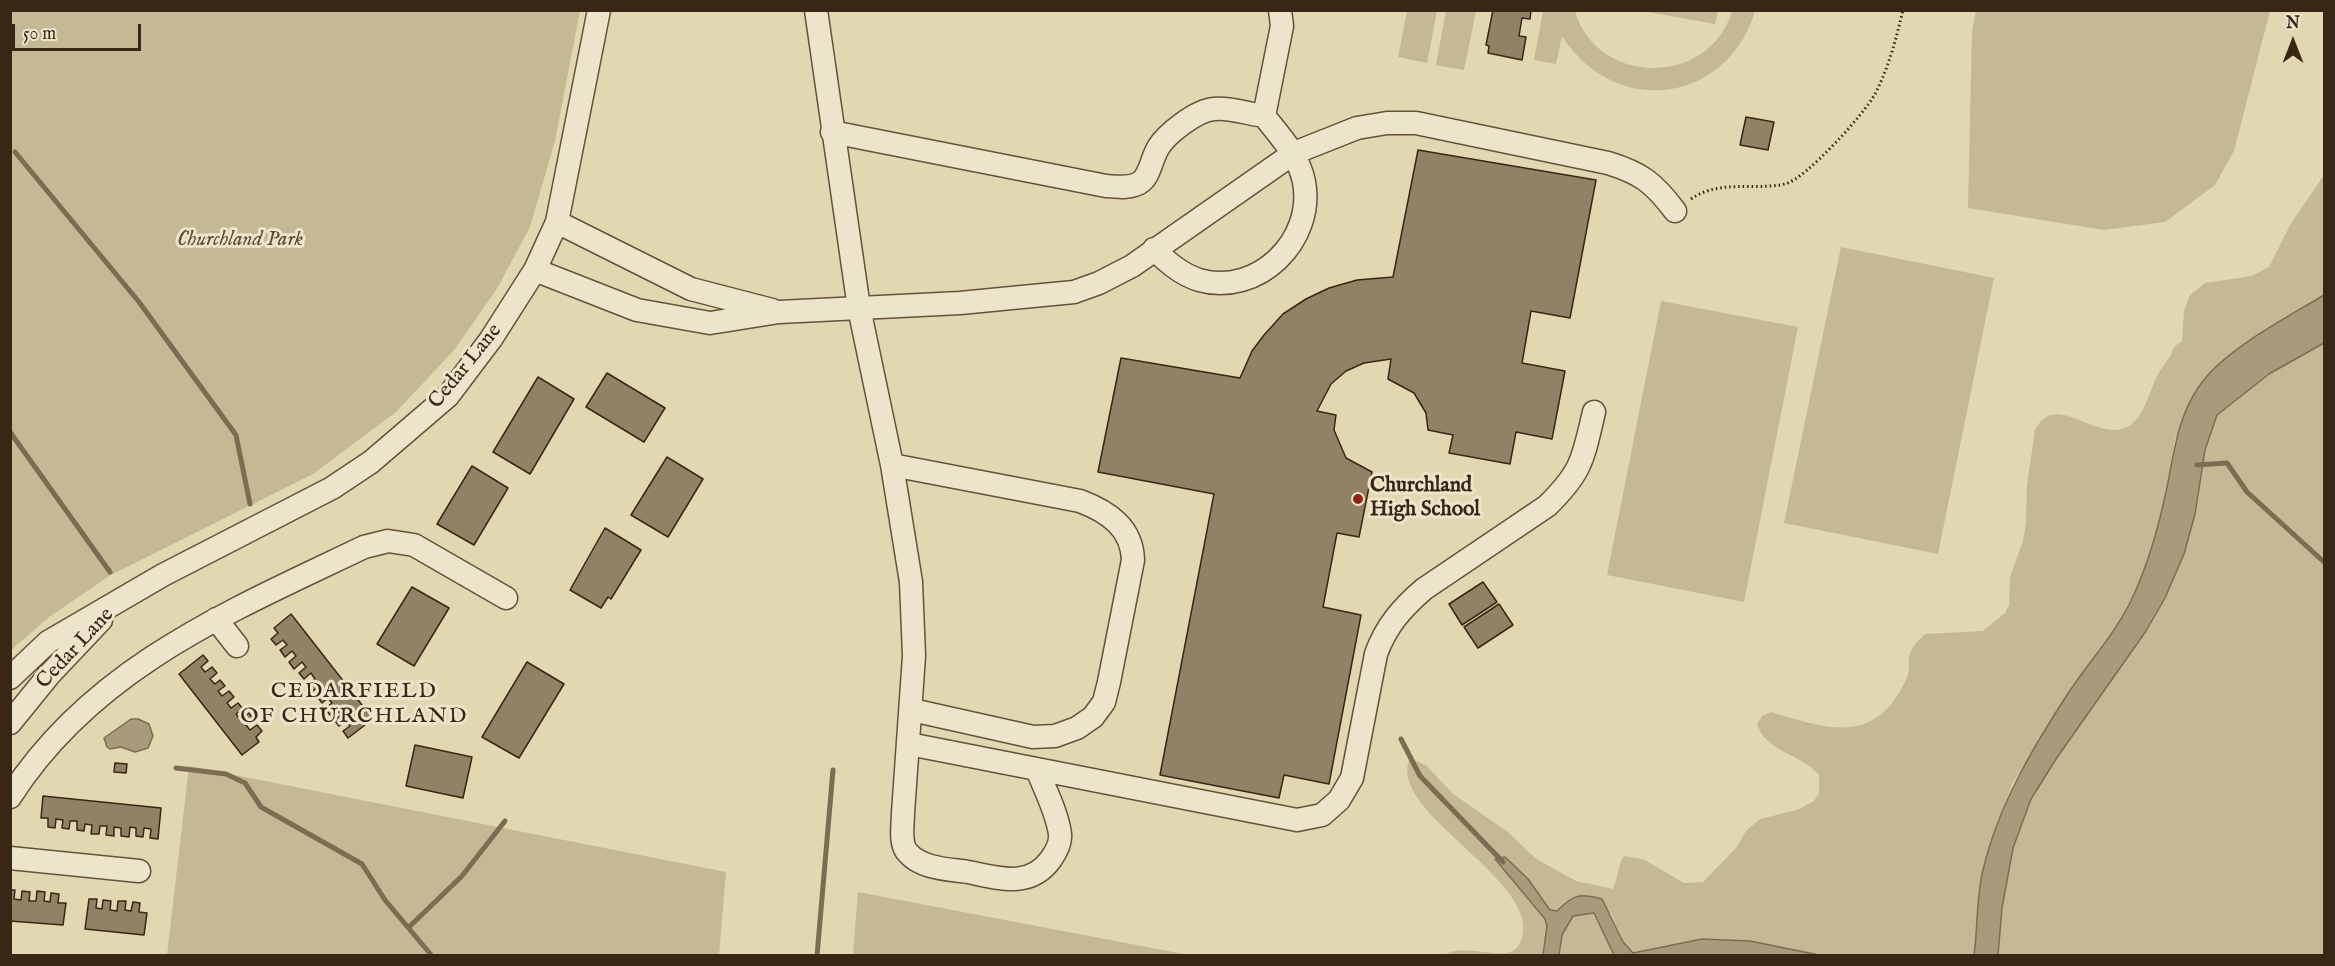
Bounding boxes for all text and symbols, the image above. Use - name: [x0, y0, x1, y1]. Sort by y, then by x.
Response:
- scale bar: [15, 12, 144, 50]
- north arrow: [2263, 12, 2323, 72]
- text: N: [2286, 14, 2300, 34]
- text: 50 m: [23, 23, 56, 46]
- park label: Churchland Park: [177, 228, 303, 254]
- street label: Cedar Lane: [424, 319, 508, 415]
- place label: Churchland High School: [1370, 474, 1480, 524]
- marker: Churchland High School: [1351, 492, 1365, 506]
- street label: Cedar Lane: [32, 603, 120, 695]
- district label: CEDARFIELD OF CHURCHLAND: [240, 679, 468, 730]

